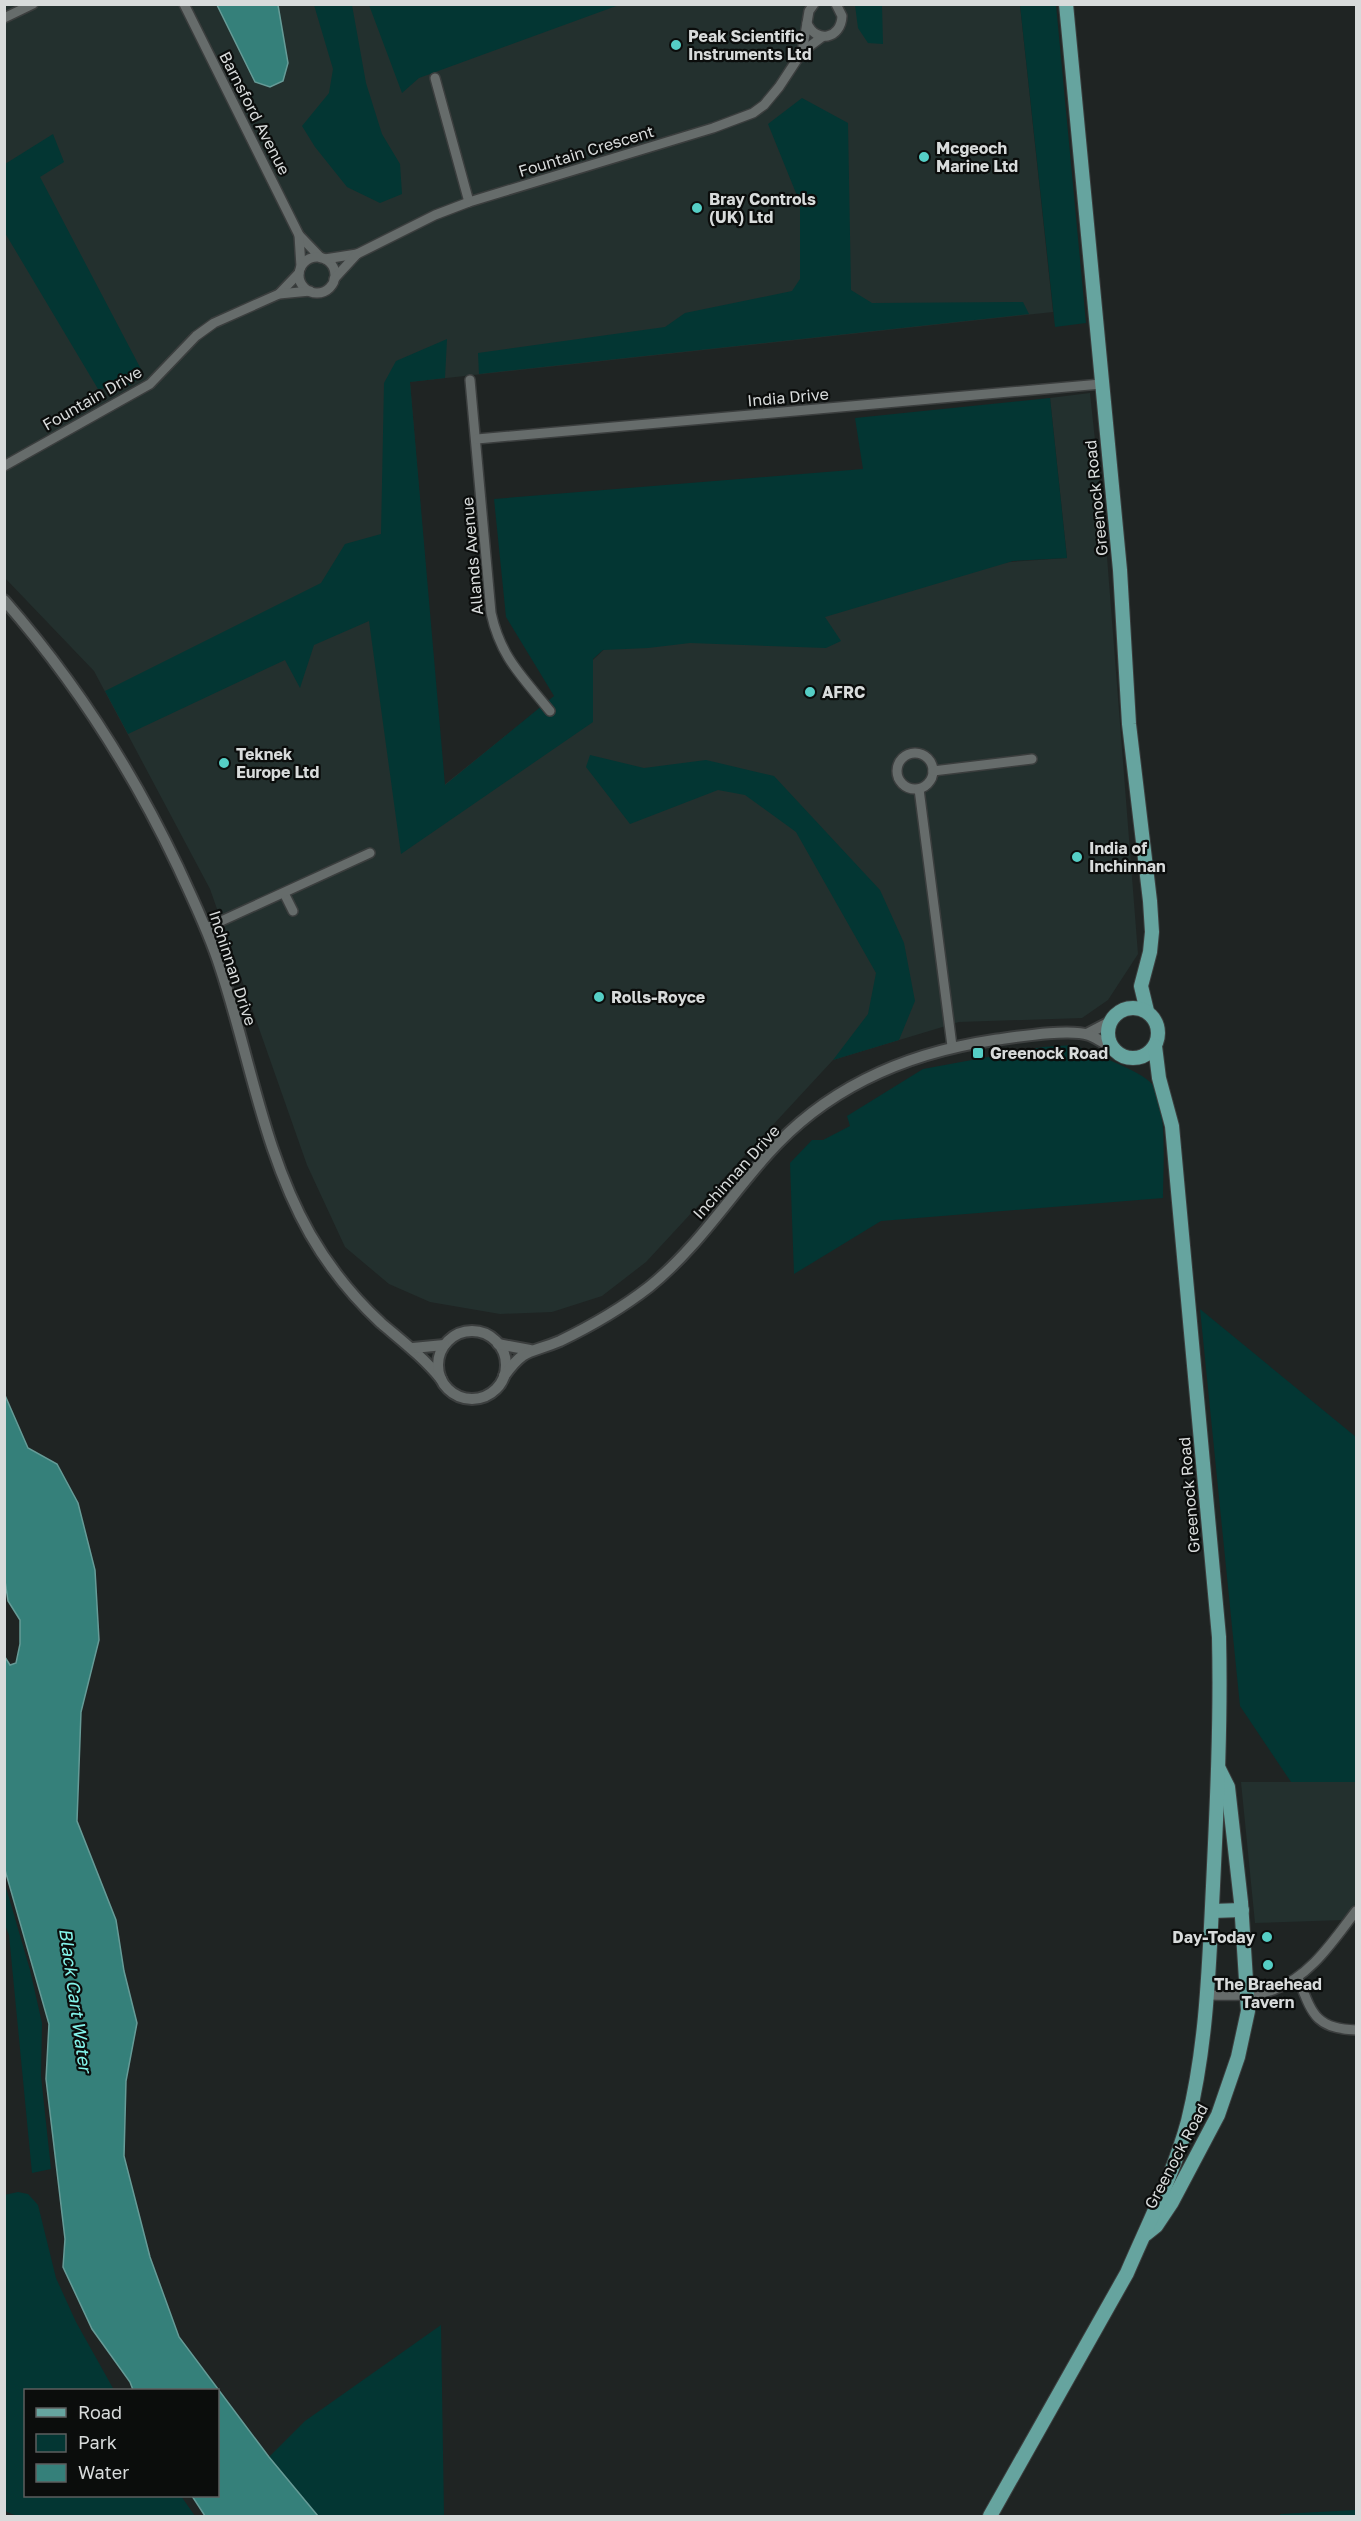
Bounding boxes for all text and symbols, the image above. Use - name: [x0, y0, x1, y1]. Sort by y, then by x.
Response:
- place label: Peak Scientific Instruments Ltd: [688, 26, 812, 64]
- marker: Peak Scientific Instruments Ltd: [669, 38, 683, 52]
- street label: Barnsford Avenue: [215, 48, 295, 178]
- street label: Fountain Crescent: [516, 121, 656, 181]
- place label: Mcgeoch Marine Ltd: [936, 138, 1018, 176]
- marker: Mcgeoch Marine Ltd: [917, 150, 931, 164]
- place label: Bray Controls (UK) Ltd: [709, 189, 816, 227]
- marker: Bray Controls (UK) Ltd: [690, 201, 704, 215]
- street label: Fountain Drive: [39, 361, 145, 435]
- street label: India Drive: [746, 383, 830, 411]
- street label: Greenock Road: [1080, 439, 1112, 557]
- street label: Allands Avenue: [457, 496, 487, 616]
- place label: AFRC: [822, 682, 865, 702]
- marker: AFRC: [803, 685, 817, 699]
- place label: Teknek Europe Ltd: [236, 744, 319, 782]
- marker: Teknek Europe Ltd: [217, 756, 231, 770]
- place label: India of Inchinnan: [1089, 838, 1166, 876]
- marker: India of Inchinnan: [1070, 850, 1084, 864]
- street label: Inchinnan Drive: [205, 908, 261, 1028]
- place label: Rolls-Royce: [611, 987, 705, 1007]
- marker: Rolls-Royce: [592, 990, 606, 1004]
- place label: Greenock Road: [990, 1043, 1108, 1063]
- marker: Greenock Road: [971, 1046, 985, 1060]
- street label: Inchinnan Drive: [688, 1121, 784, 1223]
- street label: Greenock Road: [1174, 1436, 1204, 1554]
- water label: Black Cart Water: [55, 1926, 97, 2076]
- place label: Day-Today: [1172, 1927, 1255, 1947]
- marker: Day-Today: [1260, 1930, 1274, 1944]
- marker: The Braehead Tavern: [1261, 1958, 1275, 1972]
- place label: The Braehead Tavern: [1214, 1974, 1322, 2012]
- street label: Greenock Road: [1140, 2100, 1212, 2212]
- legend: [24, 2389, 219, 2497]
- text: Road: [78, 2401, 122, 2423]
- text: Park: [78, 2431, 117, 2453]
- text: Water: [78, 2461, 129, 2483]

